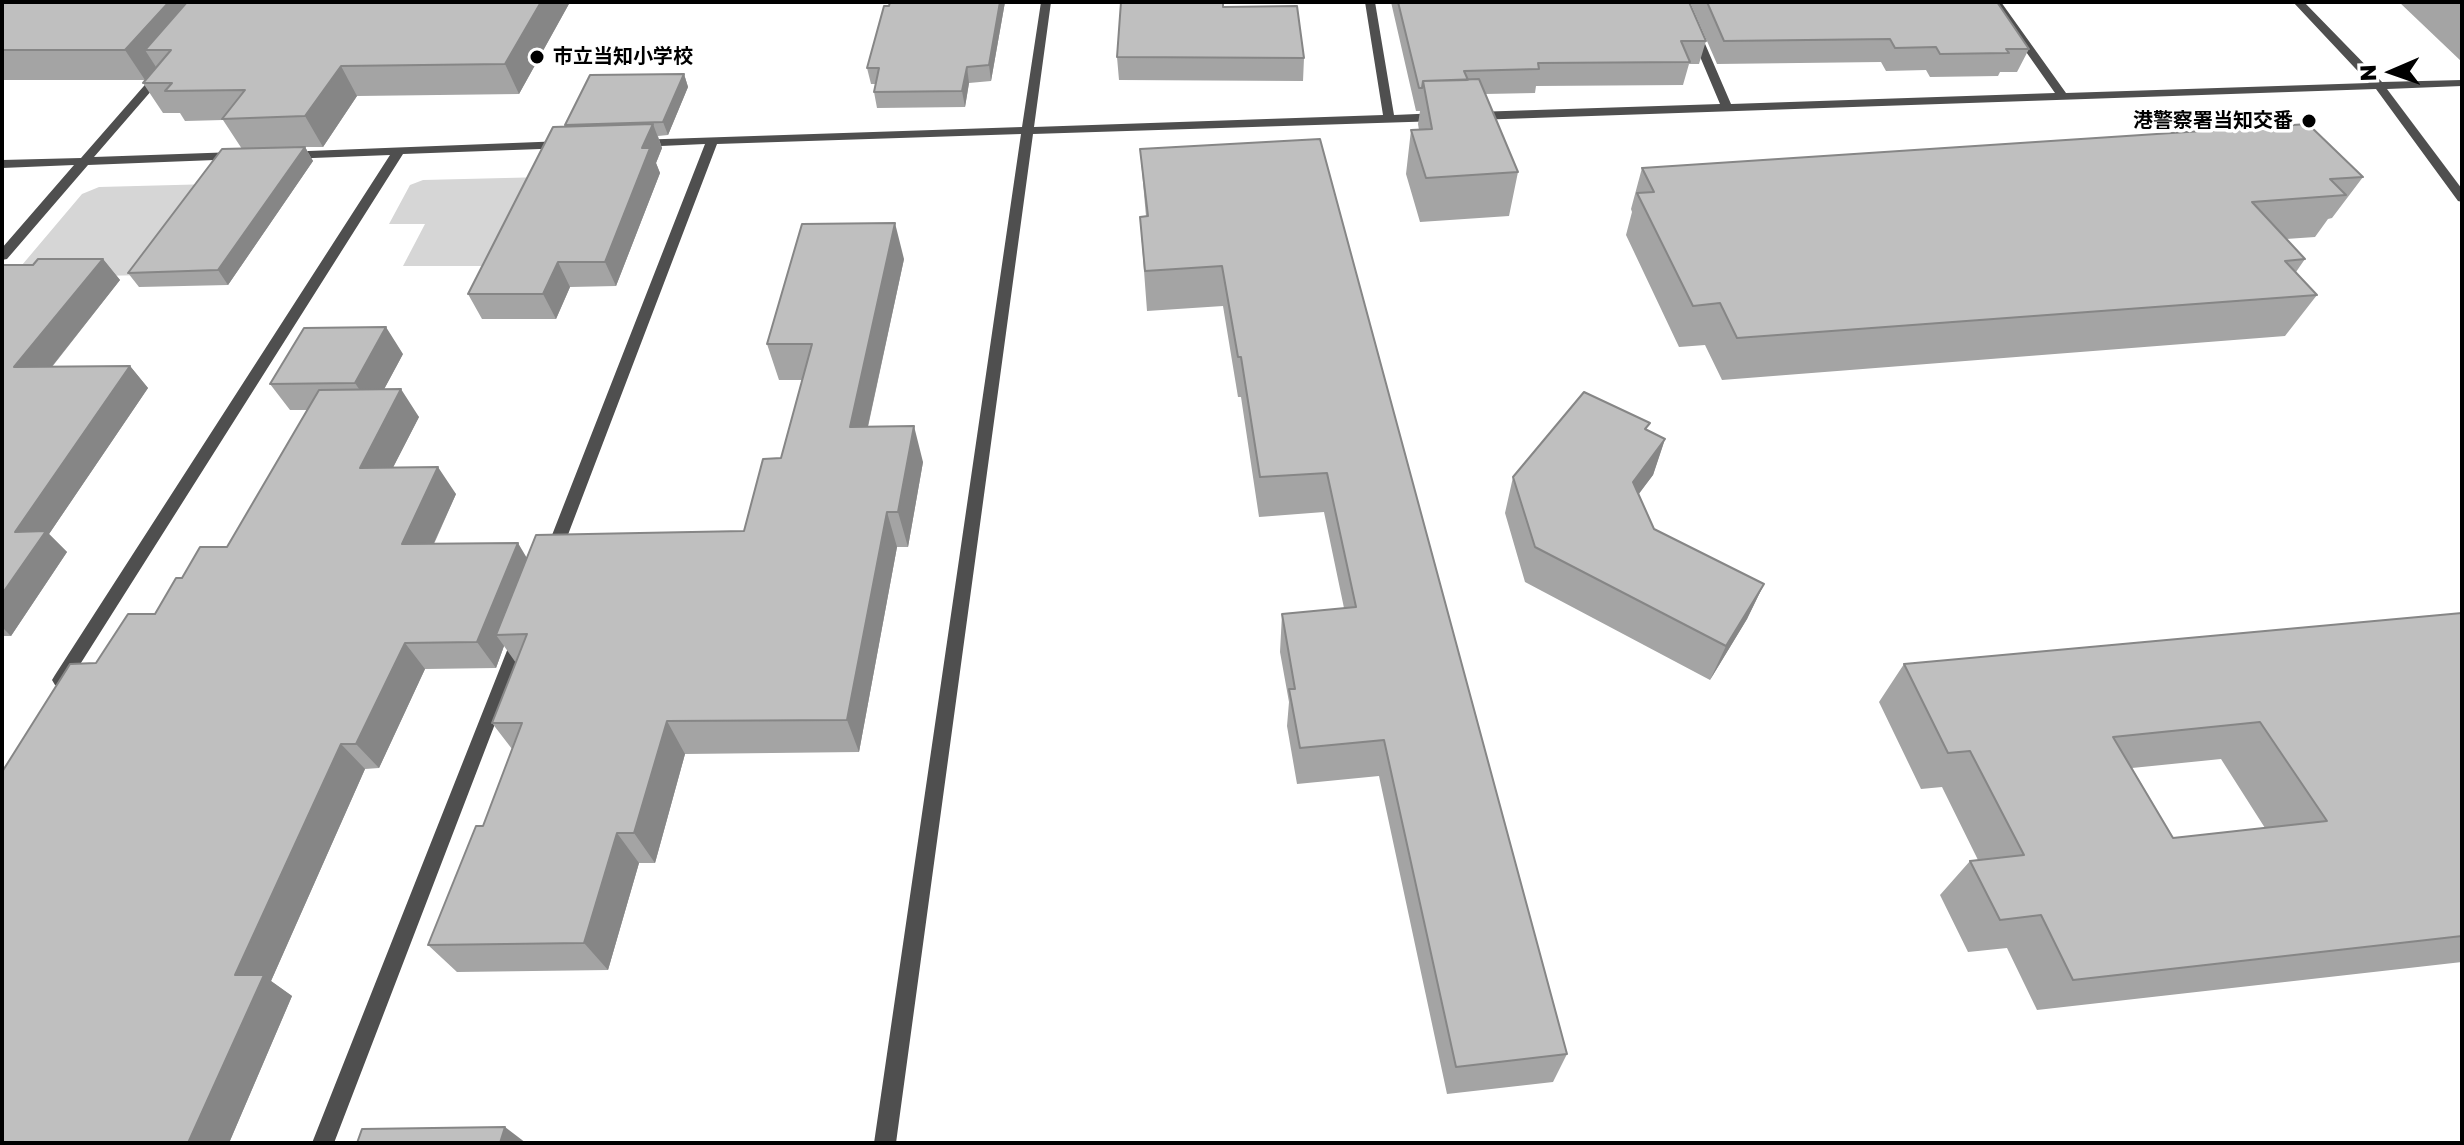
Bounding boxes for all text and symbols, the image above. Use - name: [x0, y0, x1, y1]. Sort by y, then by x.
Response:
- north arrow: [2352, 32, 2432, 112]
- place label: 市立当知小学校: [553, 45, 693, 69]
- marker: 市立当知小学校: [528, 48, 546, 66]
- text: N: [2354, 64, 2381, 82]
- place label: 港警察署当知交番: [2133, 109, 2293, 133]
- marker: 港警察署当知交番: [2300, 112, 2318, 130]

